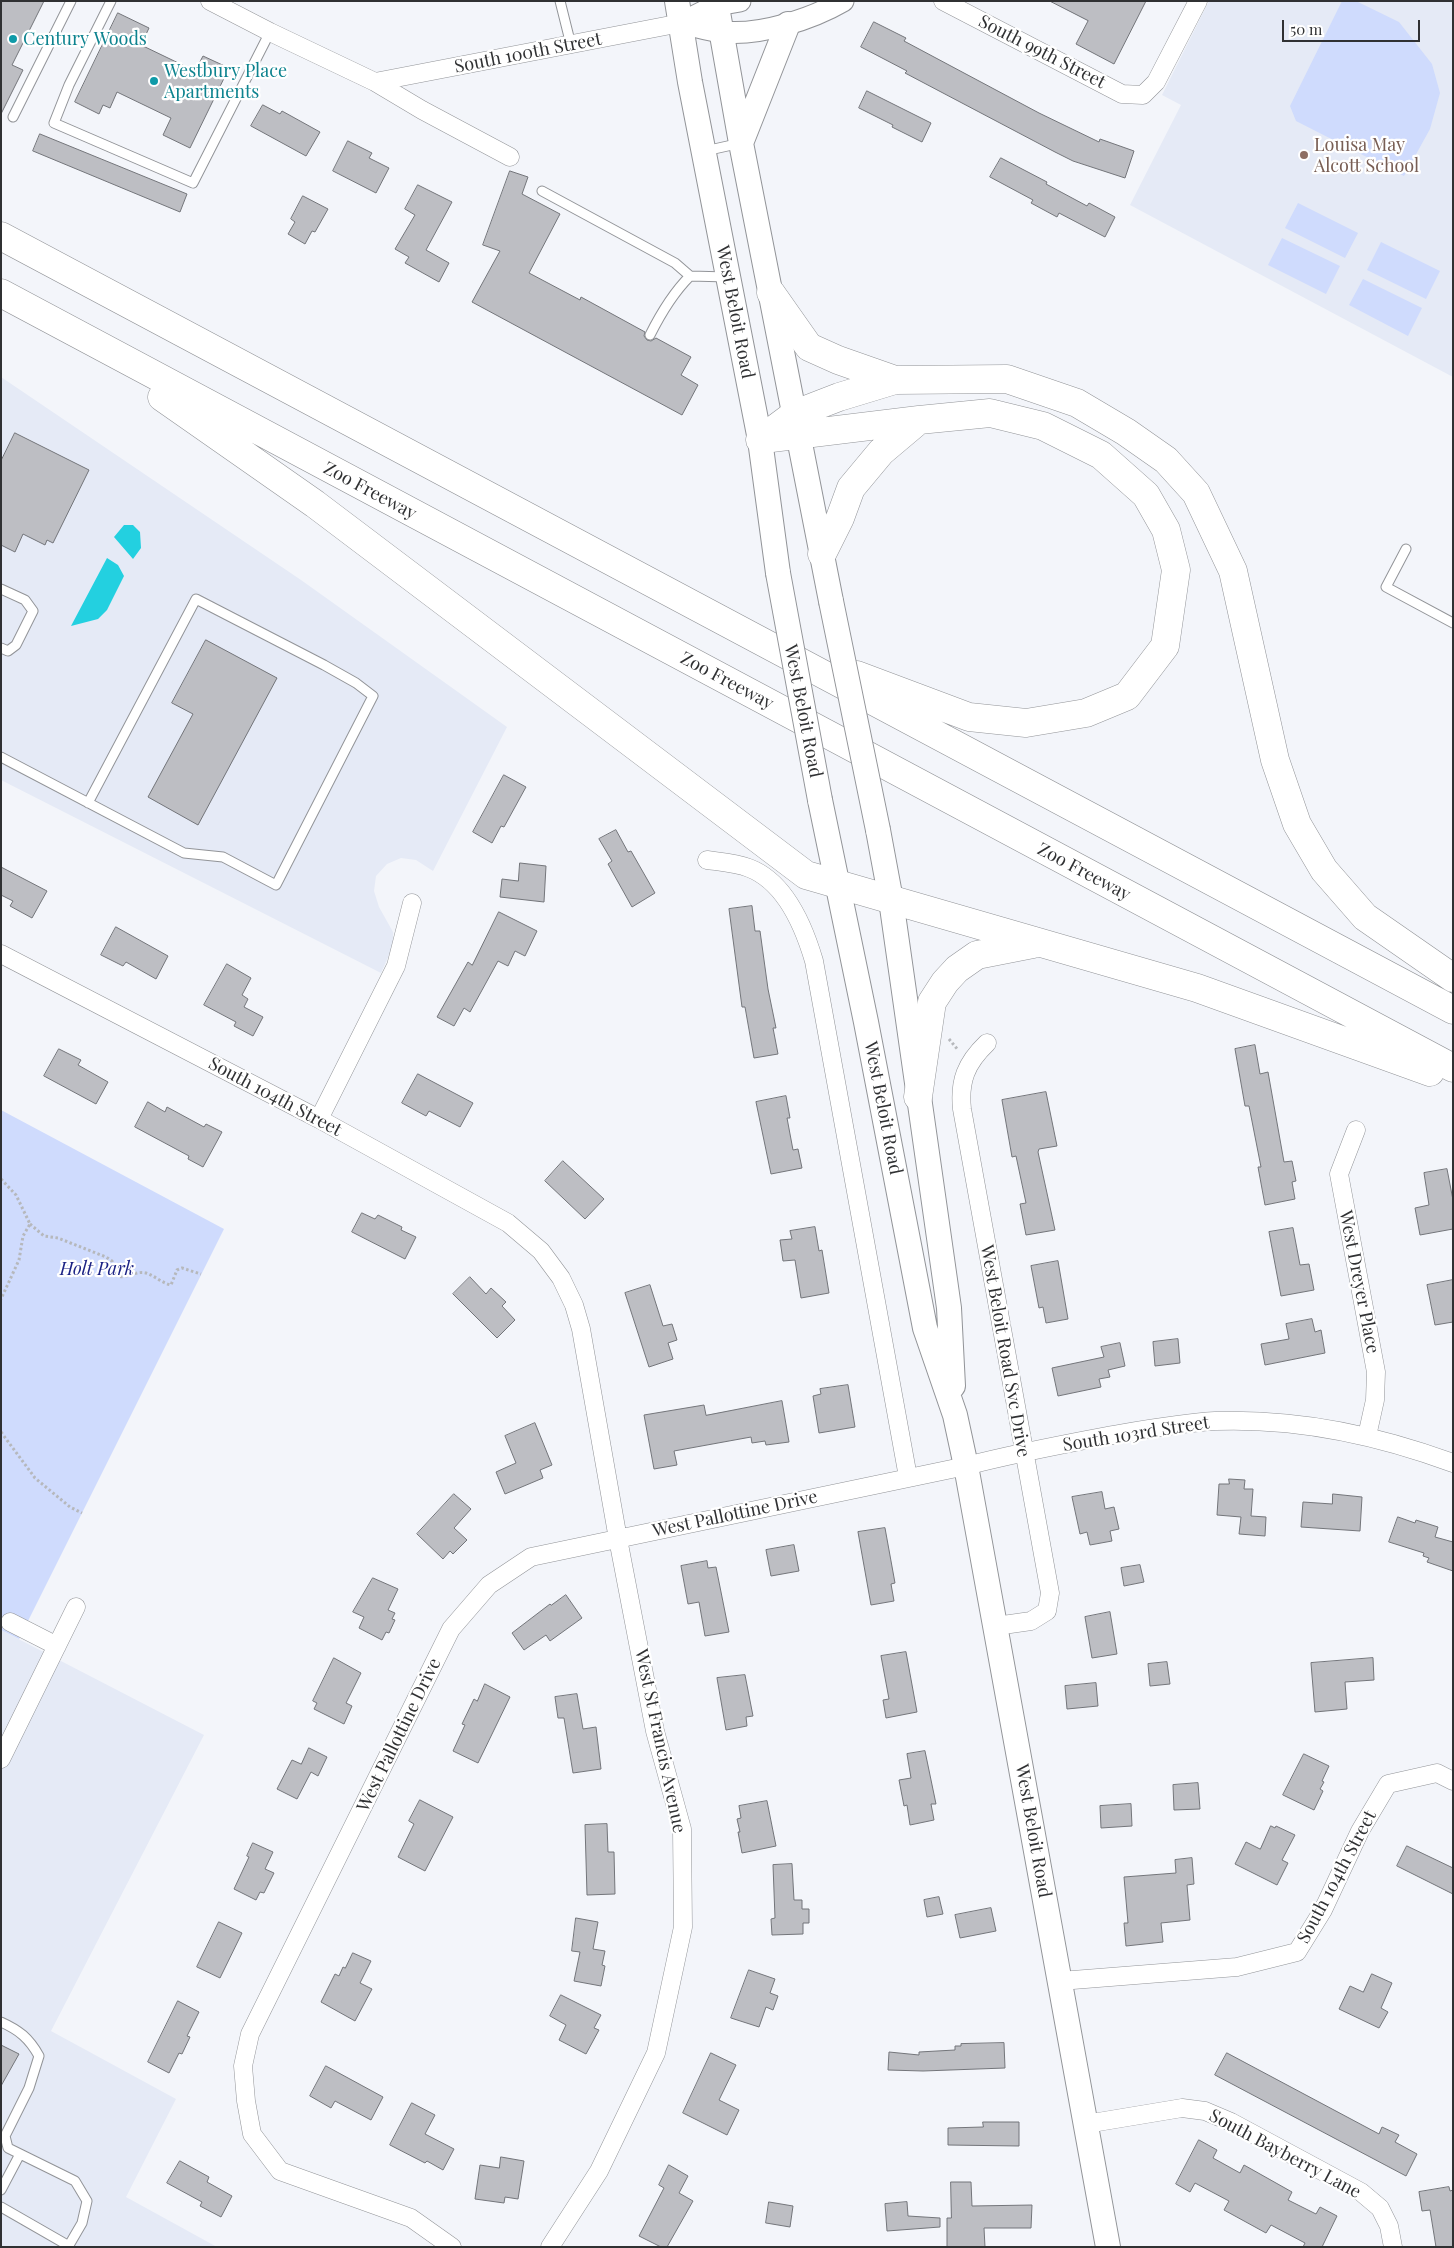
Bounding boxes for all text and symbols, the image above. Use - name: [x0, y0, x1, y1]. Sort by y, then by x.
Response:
- scale bar: [1284, 10, 1422, 42]
- street label: South 99th Street: [975, 11, 1109, 93]
- text: 50 m: [1290, 19, 1322, 39]
- place label: Century Woods: [23, 28, 147, 50]
- street label: South 100th Street: [453, 28, 603, 78]
- marker: Century Woods: [7, 33, 19, 45]
- place label: Westbury Place Apartments: [164, 60, 287, 102]
- marker: Westbury Place Apartments: [148, 75, 160, 87]
- place label: Louisa May Alcott School: [1314, 134, 1419, 176]
- marker: Louisa May Alcott School: [1298, 149, 1310, 161]
- street label: West Beloit Road: [711, 244, 759, 380]
- street label: Zoo Freeway: [320, 457, 420, 525]
- street label: West Beloit Road: [779, 643, 827, 779]
- street label: Zoo Freeway: [677, 647, 777, 715]
- street label: Zoo Freeway: [1034, 838, 1134, 906]
- street label: West Beloit Road: [859, 1040, 907, 1176]
- street label: South 104th Street: [205, 1053, 345, 1141]
- street label: West Dreyer Place: [1335, 1209, 1383, 1355]
- street label: West Beloit Road Svc Drive: [976, 1243, 1034, 1459]
- park label: Holt Park: [60, 1258, 134, 1280]
- street label: South 103rd Street: [1061, 1412, 1211, 1456]
- street label: West Pallottine Drive: [651, 1486, 819, 1542]
- street label: West St Francis Avenue: [630, 1647, 690, 1835]
- street label: West Pallottine Drive: [352, 1655, 446, 1815]
- street label: West Beloit Road: [1011, 1763, 1055, 1899]
- street label: South 104th Street: [1293, 1807, 1381, 1947]
- street label: South Bayberry Lane: [1205, 2105, 1365, 2203]

